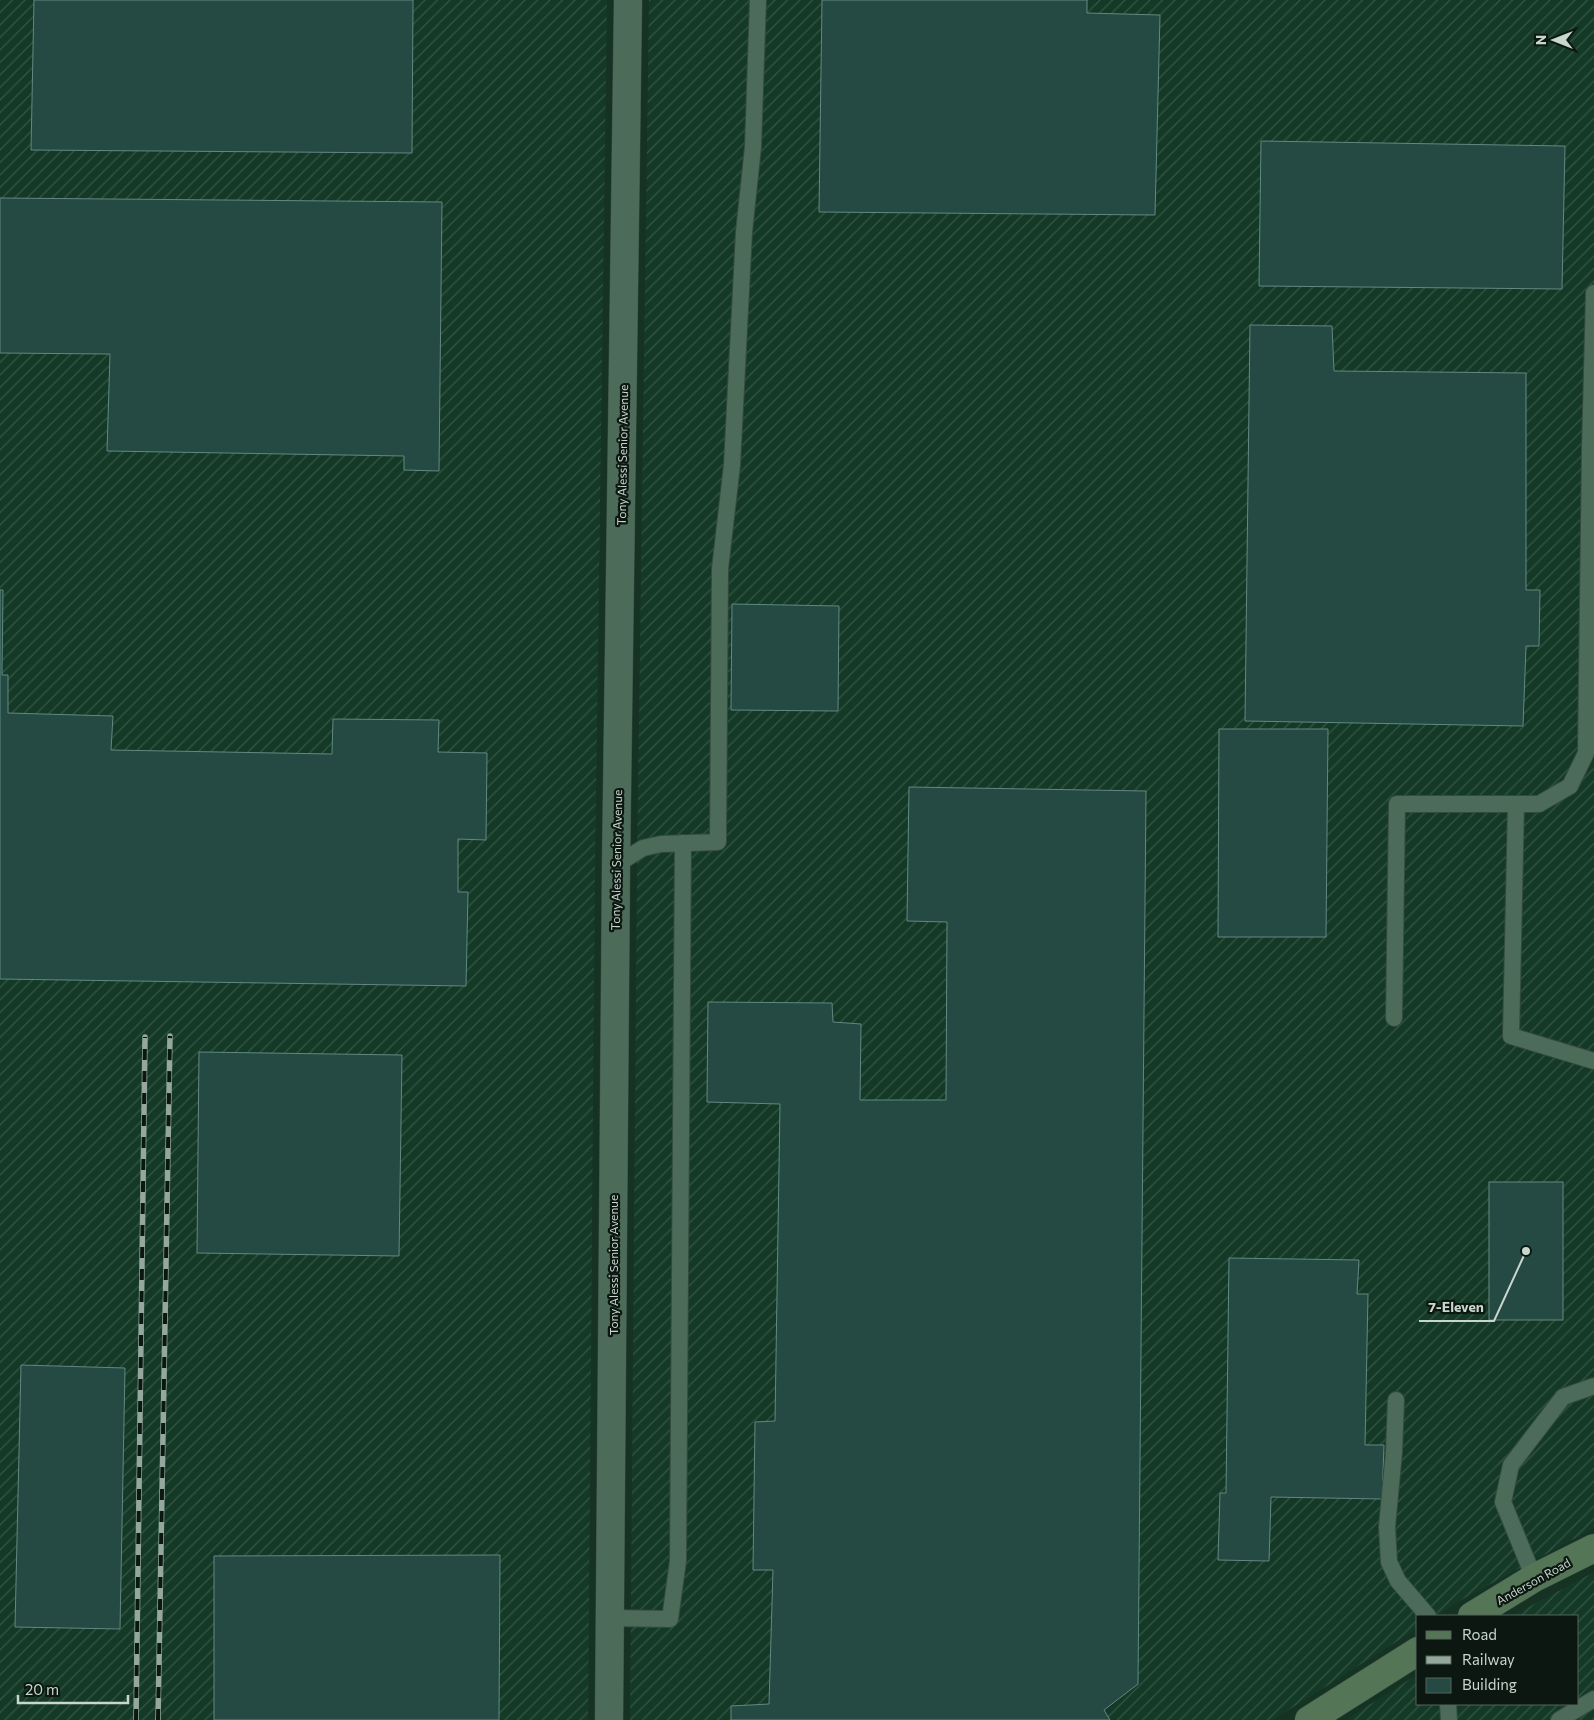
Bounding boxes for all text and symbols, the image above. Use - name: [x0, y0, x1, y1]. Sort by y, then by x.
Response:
- north arrow: [1529, 15, 1579, 65]
- text: N: [1532, 35, 1549, 45]
- street label: Tony Alessi Senior Avenue: [614, 385, 630, 525]
- street label: Tony Alessi Senior Avenue: [608, 790, 624, 930]
- street label: Tony Alessi Senior Avenue: [606, 1195, 620, 1335]
- callout: 7-Eleven: [1419, 1292, 1494, 1321]
- text: 7-Eleven: [1428, 1298, 1484, 1315]
- street label: Anderson Road: [1493, 1555, 1573, 1607]
- legend: [1416, 1615, 1579, 1705]
- text: Road: [1462, 1625, 1497, 1643]
- text: Railway: [1462, 1650, 1515, 1668]
- scale bar: [18, 1672, 128, 1704]
- text: Building: [1462, 1675, 1517, 1693]
- text: 20 m: [25, 1680, 59, 1698]

